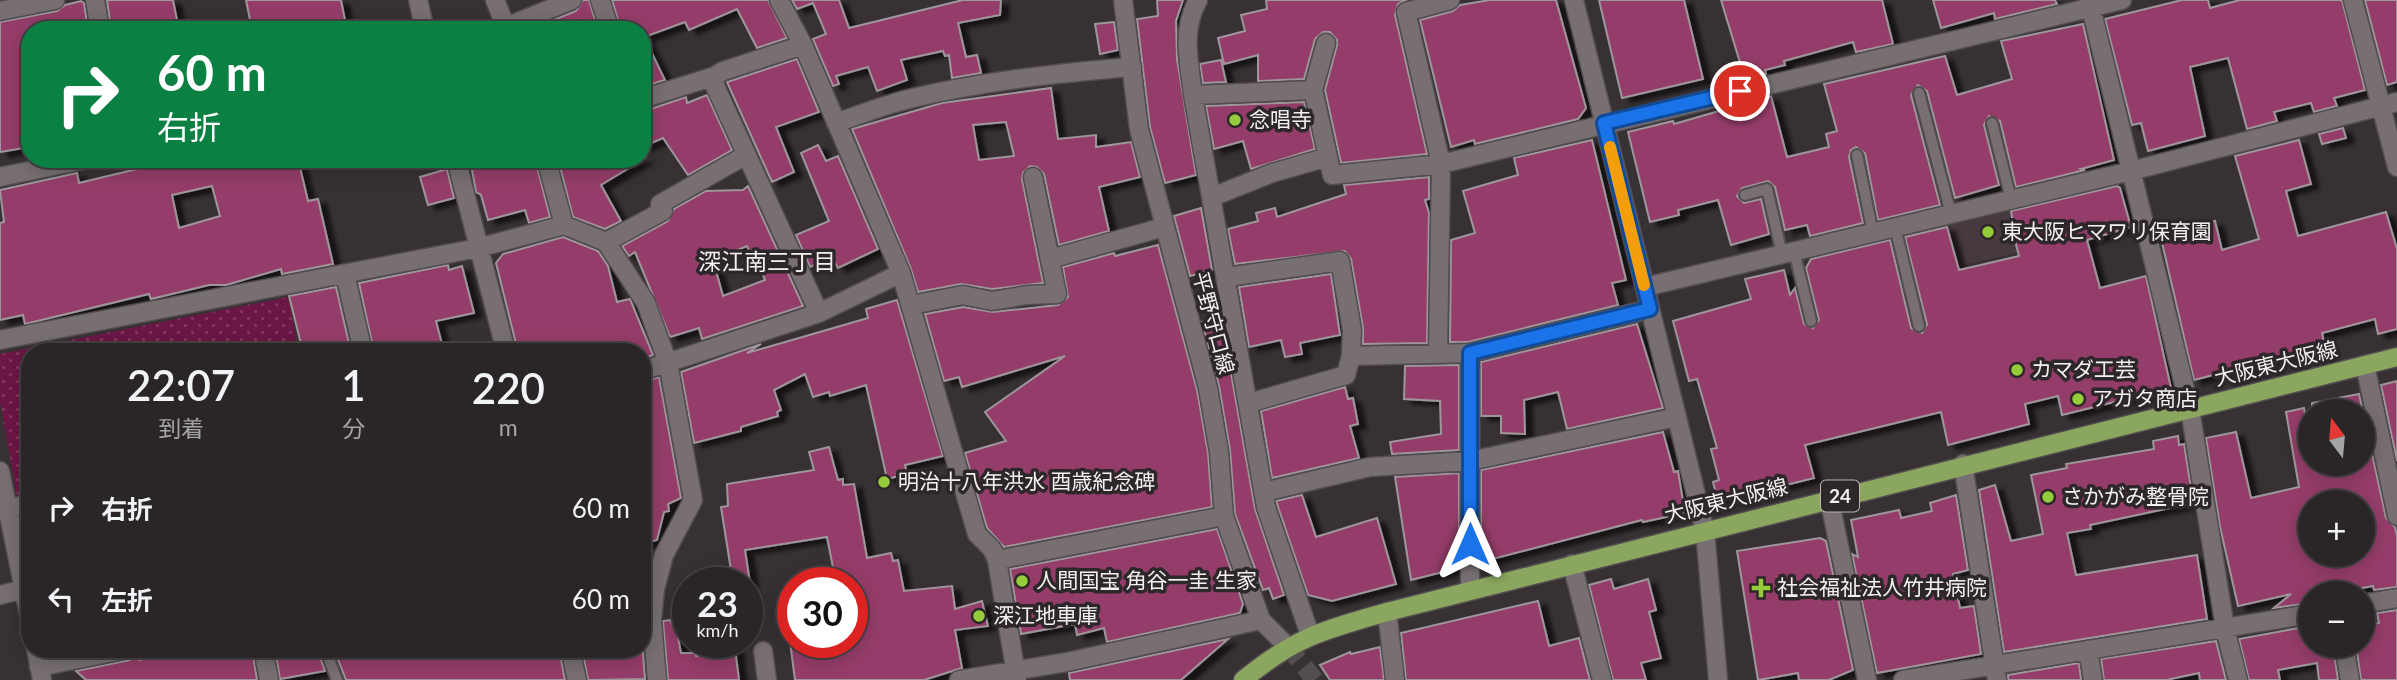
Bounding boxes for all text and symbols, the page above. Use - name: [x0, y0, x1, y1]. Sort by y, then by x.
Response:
- text: 60 m: [157, 43, 267, 101]
- icon: right: [42, 49, 133, 140]
- pin: [1710, 61, 1770, 121]
- icon: arrive: [1721, 72, 1759, 110]
- place label: 念唱寺: [1249, 106, 1312, 131]
- text: 右折: [157, 107, 221, 146]
- marker: 念唱寺: [1227, 112, 1243, 128]
- place label: 東大阪ヒマワリ保育園: [2002, 218, 2212, 243]
- marker: 東大阪ヒマワリ保育園: [1980, 224, 1996, 240]
- district label: 深江南三丁目: [698, 247, 836, 275]
- street label: 平野守口線: [1189, 269, 1240, 377]
- street label: 大阪東大阪線: [2211, 335, 2340, 390]
- place label: カマダ工芸: [2031, 356, 2136, 381]
- text: 22:07: [127, 360, 235, 410]
- text: 1: [341, 360, 366, 410]
- marker: カマダ工芸: [2009, 362, 2025, 378]
- text: 220: [472, 363, 545, 413]
- place label: アガタ商店: [2092, 385, 2197, 410]
- marker: アガタ商店: [2070, 391, 2086, 407]
- north arrow: [2298, 399, 2375, 476]
- map controls: [2298, 399, 2375, 658]
- text: m: [499, 413, 518, 441]
- text: 到着: [158, 414, 204, 442]
- text: 分: [342, 414, 365, 442]
- place label: 明治十八年洪水 酉歳紀念碑: [898, 468, 1155, 493]
- street label: 大阪東大阪線: [1661, 472, 1790, 527]
- marker: 明治十八年洪水 酉歳紀念碑: [876, 474, 892, 490]
- road number: 24: [1821, 481, 1859, 512]
- place label: さかがみ整骨院: [2062, 483, 2209, 508]
- icon: right: [42, 489, 80, 527]
- marker: さかがみ整骨院: [2040, 489, 2056, 505]
- button: +: [2298, 490, 2375, 567]
- text: 60 m: [572, 492, 630, 524]
- text: 右折: [101, 493, 153, 525]
- position arrow: [1433, 507, 1507, 581]
- speed limit sign: 30: [777, 567, 868, 658]
- place label: 人間国宝 角谷一圭 生家: [1036, 567, 1257, 592]
- marker: 人間国宝 角谷一圭 生家: [1014, 573, 1030, 589]
- place label: 社会福祉法人竹井病院: [1777, 574, 1987, 599]
- marker: 社会福祉法人竹井病院: [1751, 578, 1771, 598]
- icon: left: [42, 580, 80, 618]
- button: −: [2298, 581, 2375, 658]
- text: 23: [697, 582, 738, 624]
- text: 60 m: [572, 583, 630, 615]
- text: 左折: [101, 584, 153, 616]
- place label: 深江地車庫: [993, 602, 1098, 627]
- marker: 深江地車庫: [971, 608, 987, 624]
- text: km/h: [696, 619, 739, 641]

